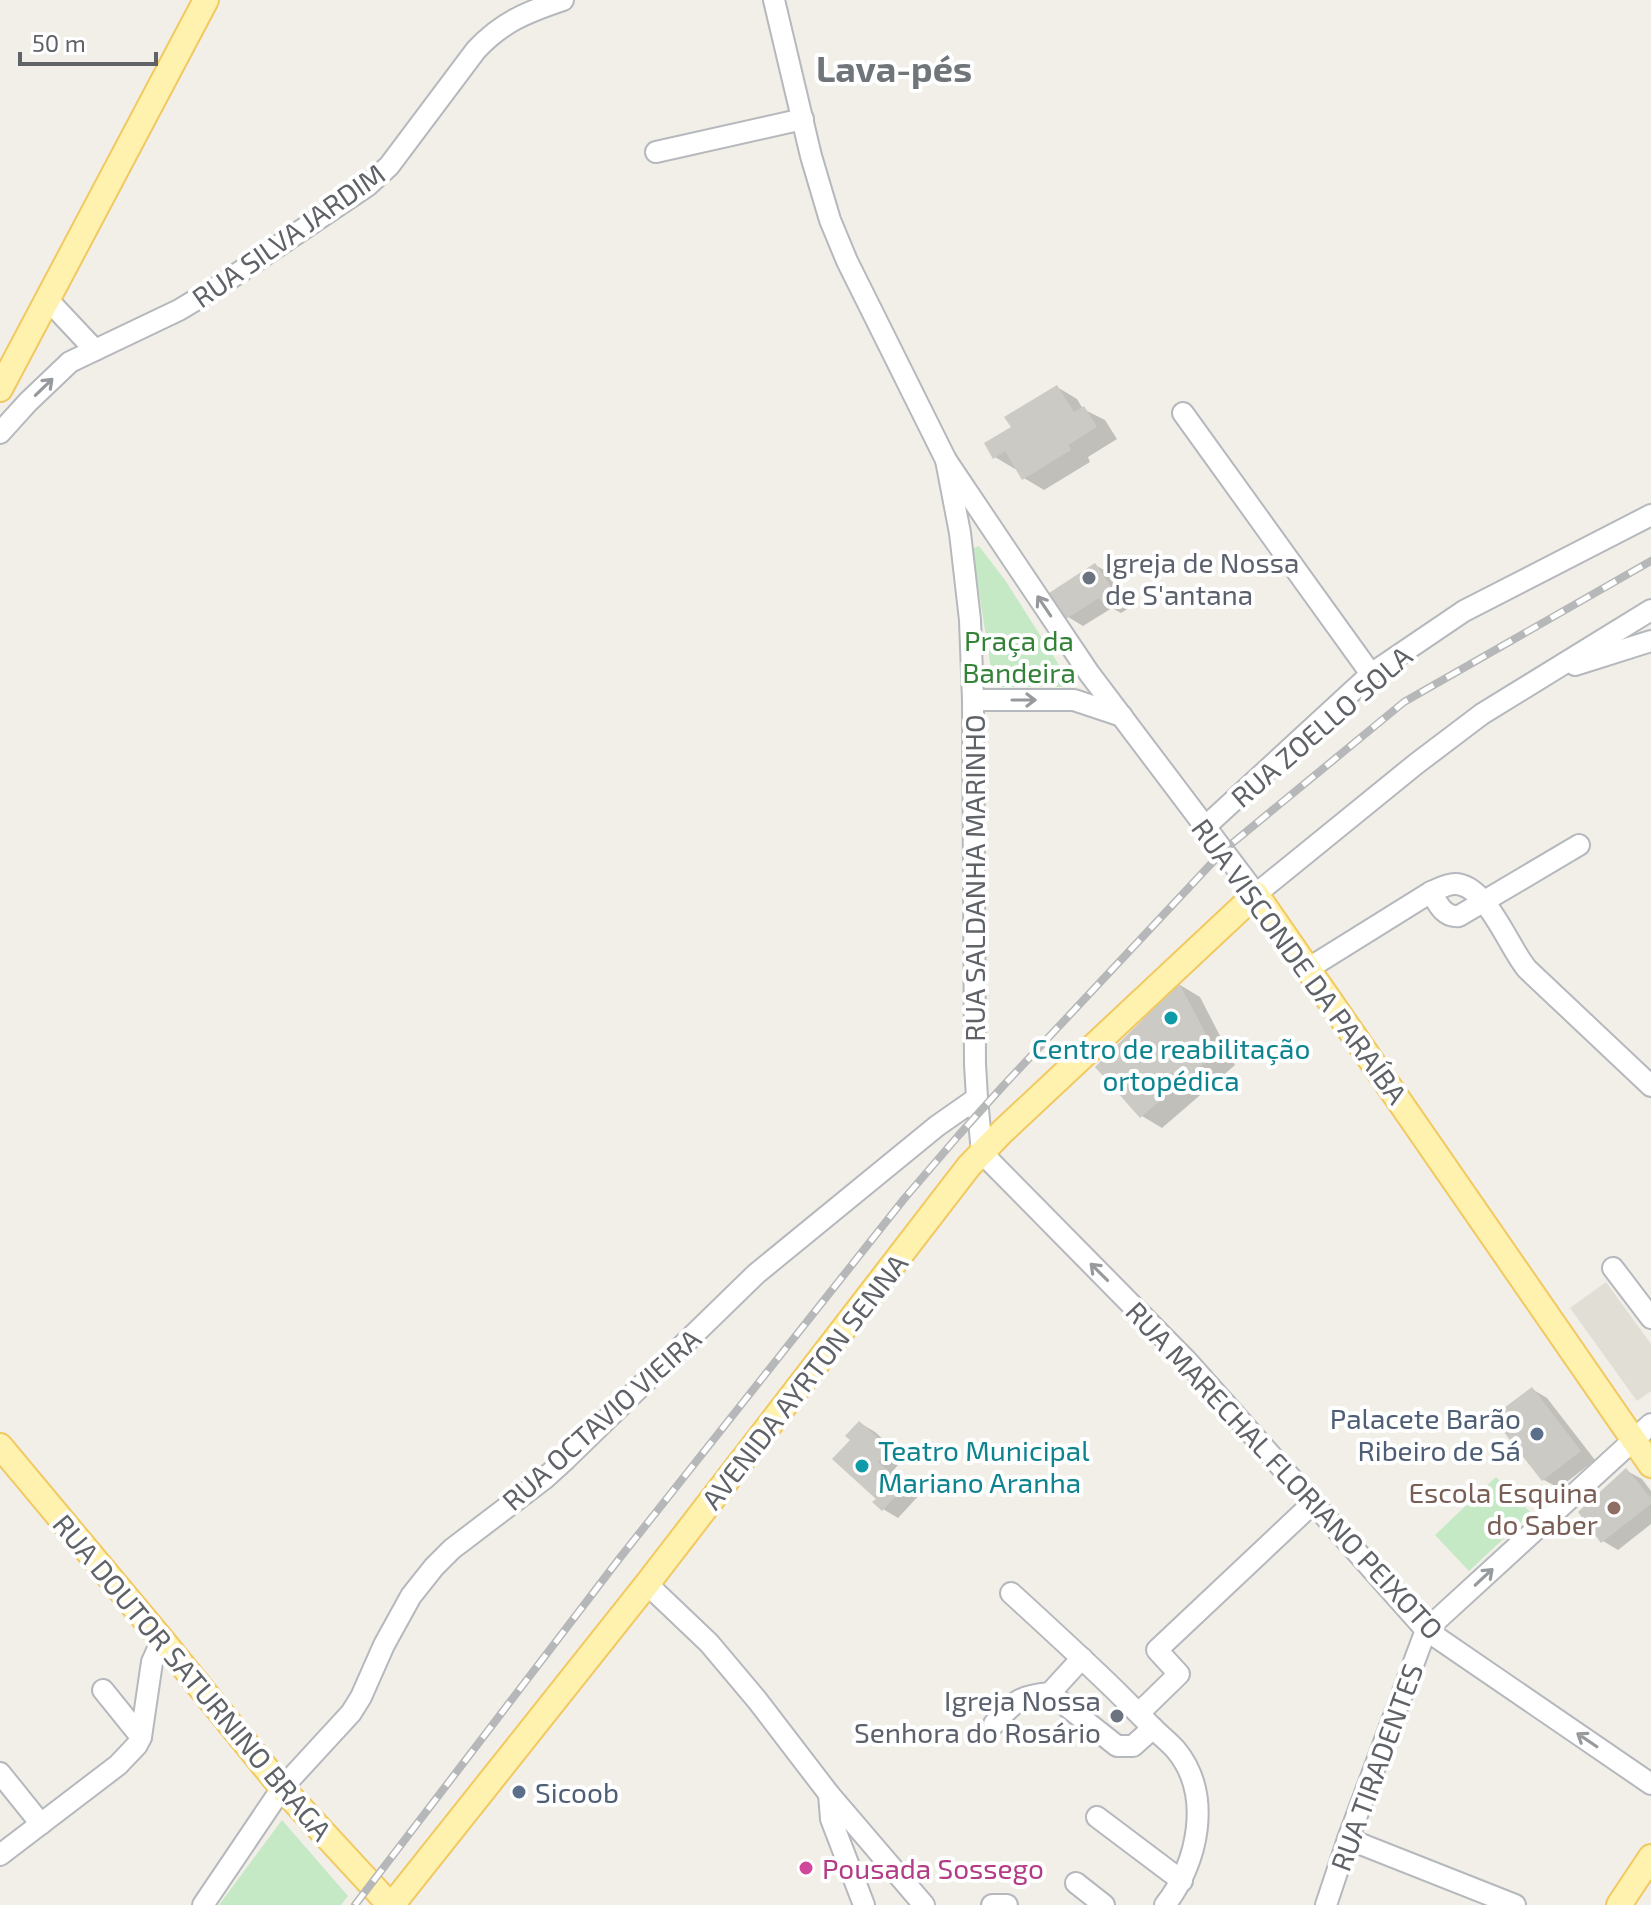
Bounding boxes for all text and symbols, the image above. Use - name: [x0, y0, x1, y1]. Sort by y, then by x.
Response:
- scale bar: [20, 16, 156, 66]
- text: 50 m: [32, 28, 86, 57]
- district label: Lava-pés: [816, 46, 972, 89]
- street label: RUA SILVA JARDIM: [185, 156, 391, 314]
- one-way arrow: [34, 377, 54, 396]
- place label: Igreja de Nossa de S'antana: [1105, 545, 1299, 611]
- marker: Igreja de Nossa de S'antana: [1080, 569, 1098, 587]
- one-way arrow: [1036, 596, 1053, 618]
- park label: Praça da Bandeira: [962, 623, 1076, 689]
- street label: RUA ZOELLO SOLA: [1224, 638, 1419, 814]
- one-way arrow: [1010, 692, 1037, 708]
- street label: RUA SALDANHA MARINHO: [957, 714, 991, 1042]
- street label: RUA VISCONDE DA PARAÍBA: [1185, 812, 1415, 1111]
- marker: Centro de reabilitação ortopédica: [1162, 1009, 1180, 1027]
- place label: Centro de reabilitação ortopédica: [1032, 1031, 1310, 1097]
- street label: AVENIDA AYRTON SENNA: [694, 1246, 915, 1515]
- one-way arrow: [1090, 1263, 1109, 1282]
- street label: RUA MARECHAL FLORIANO PEIXOTO: [1119, 1294, 1451, 1646]
- street label: RUA OCTAVIO VIEIRA: [495, 1321, 708, 1517]
- place label: Palacete Barão Ribeiro de Sá: [1330, 1401, 1521, 1467]
- marker: Palacete Barão Ribeiro de Sá: [1528, 1425, 1546, 1443]
- place label: Teatro Municipal Mariano Aranha: [878, 1433, 1090, 1499]
- marker: Teatro Municipal Mariano Aranha: [853, 1457, 871, 1475]
- place label: Escola Esquina do Saber: [1408, 1475, 1598, 1541]
- marker: Escola Esquina do Saber: [1605, 1499, 1623, 1517]
- street label: RUA DOUTOR SATURNINO BRAGA: [46, 1507, 340, 1847]
- one-way arrow: [1474, 1568, 1494, 1587]
- street label: RUA TIRADENTES: [1323, 1659, 1429, 1875]
- place label: Igreja Nossa Senhora do Rosário: [854, 1683, 1101, 1749]
- marker: Igreja Nossa Senhora do Rosário: [1108, 1707, 1126, 1725]
- one-way arrow: [1576, 1732, 1598, 1748]
- place label: Sicoob: [535, 1775, 619, 1809]
- marker: Sicoob: [510, 1783, 528, 1801]
- place label: Pousada Sossego: [822, 1851, 1044, 1885]
- marker: Pousada Sossego: [797, 1859, 815, 1877]

